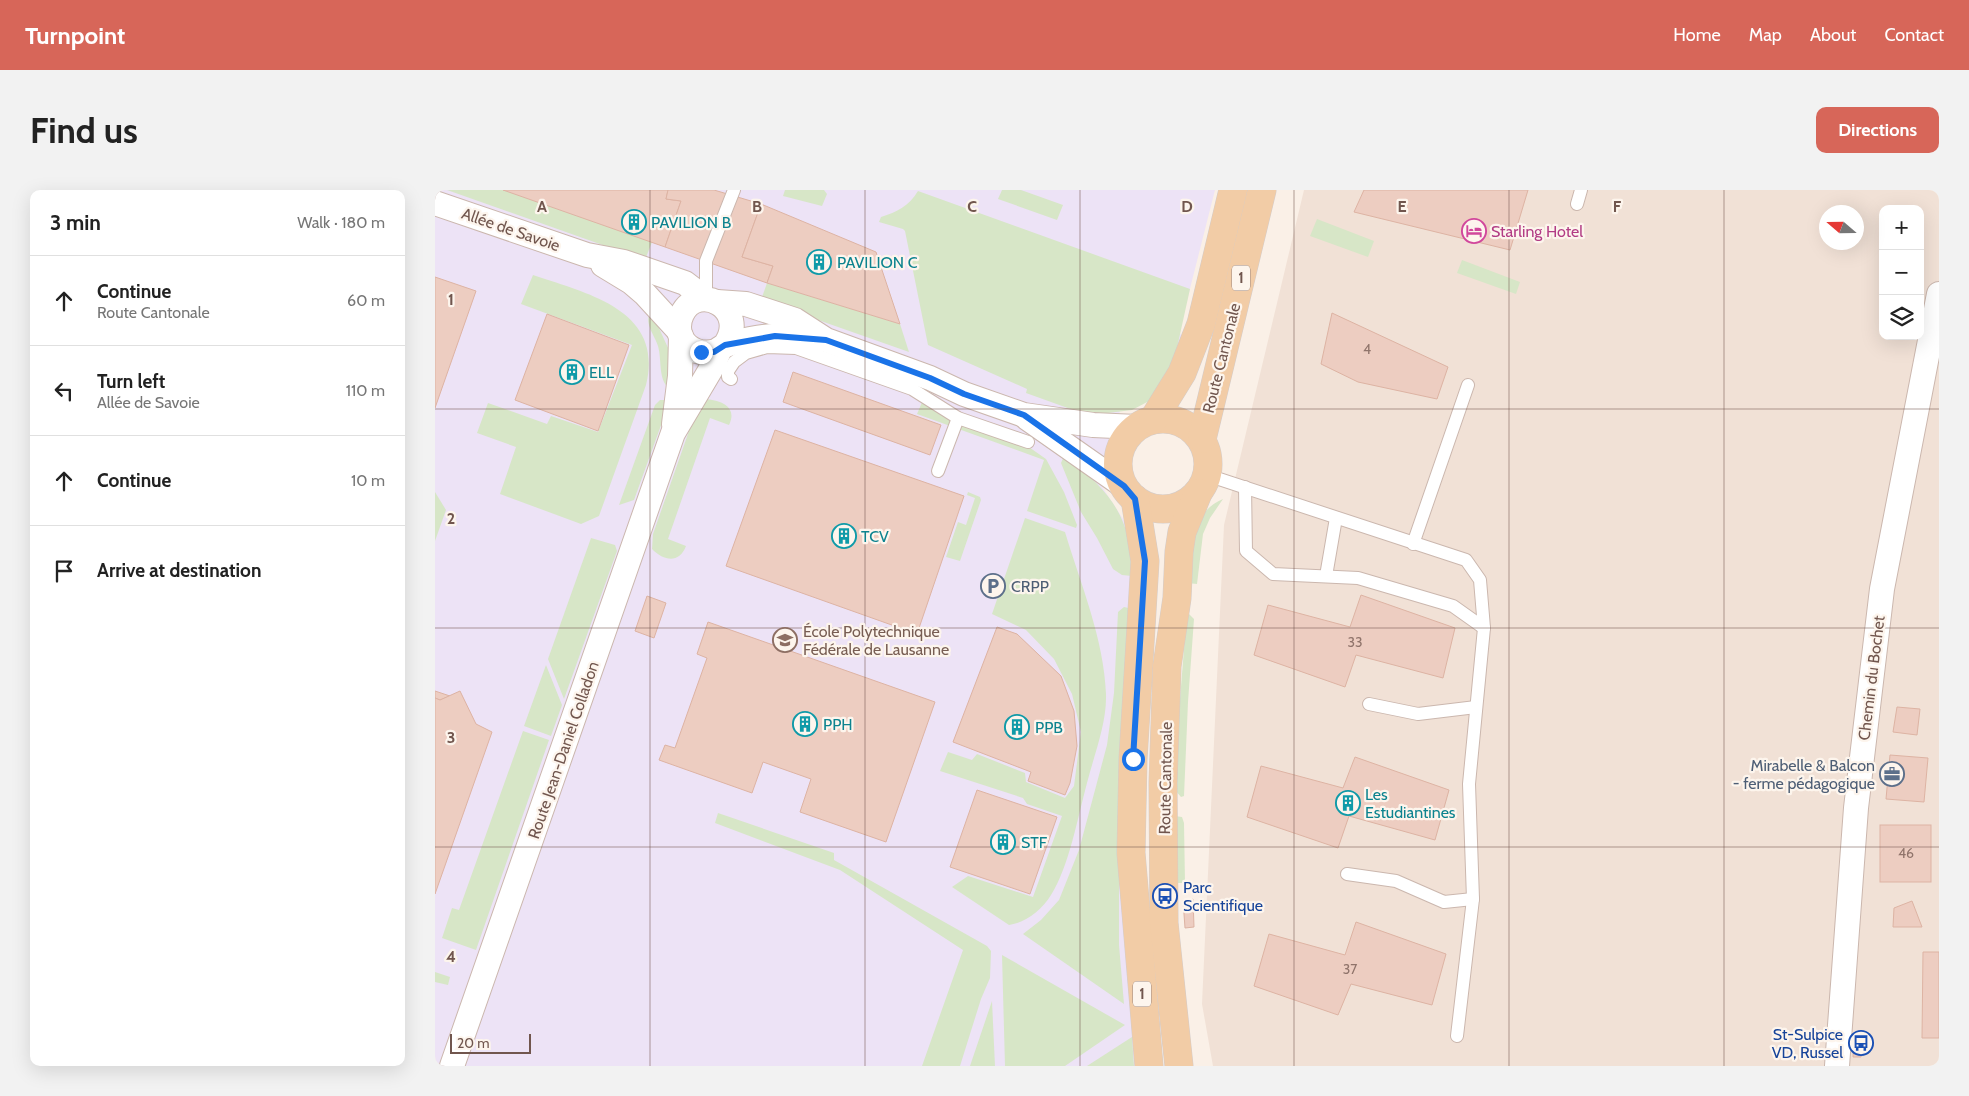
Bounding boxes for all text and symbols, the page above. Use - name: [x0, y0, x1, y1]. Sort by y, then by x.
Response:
- text: Turnpoint: [25, 21, 125, 50]
- text: Home: [1673, 24, 1721, 46]
- text: Map: [1749, 24, 1782, 46]
- text: About: [1810, 24, 1856, 46]
- text: Contact: [1884, 24, 1944, 46]
- button: Directions: [1816, 107, 1939, 153]
- text: Find us: [30, 109, 138, 152]
- text: B: [752, 197, 762, 216]
- text: C: [967, 197, 977, 216]
- text: D: [1181, 197, 1193, 216]
- text: E: [1397, 197, 1407, 216]
- text: F: [1613, 197, 1622, 216]
- street label: Allée de Savoie: [459, 203, 563, 255]
- north arrow: [1819, 205, 1864, 250]
- map controls: [1879, 205, 1924, 340]
- button: +: [1879, 205, 1924, 250]
- building icon: PAVILION B: [621, 209, 647, 235]
- text: 3 min: [50, 210, 101, 235]
- text: Walk · 180 m: [297, 213, 385, 232]
- place label: PAVILION B: [651, 213, 732, 232]
- hotel icon: Starling Hotel: [1461, 218, 1487, 244]
- place label: Starling Hotel: [1491, 222, 1583, 241]
- building icon: PAVILION C: [806, 249, 832, 275]
- button: −: [1879, 250, 1924, 295]
- place label: PAVILION C: [837, 253, 918, 272]
- road number: 1: [1232, 266, 1250, 290]
- text: Continue: [97, 280, 171, 303]
- icon: ahead: [50, 287, 78, 315]
- text: 1: [448, 290, 454, 309]
- text: 60 m: [347, 291, 385, 310]
- button: layers: [1879, 295, 1924, 340]
- street label: Route Cantonale: [1199, 301, 1244, 415]
- text: Route Cantonale: [97, 303, 210, 322]
- house number: 4: [1363, 340, 1371, 358]
- route end: [690, 341, 713, 364]
- building icon: ELL: [559, 359, 585, 385]
- place label: ELL: [589, 363, 614, 382]
- text: Turn left: [97, 370, 165, 393]
- icon: left: [50, 377, 78, 405]
- text: 110 m: [346, 381, 385, 400]
- text: Allée de Savoie: [97, 393, 200, 412]
- icon: ahead: [50, 467, 78, 495]
- text: Continue: [97, 469, 171, 492]
- text: 10 m: [351, 471, 385, 490]
- text: 2: [447, 509, 455, 528]
- building icon: TCV: [831, 523, 857, 549]
- place label: TCV: [861, 527, 889, 546]
- icon: arrive: [50, 557, 78, 585]
- text: Arrive at destination: [97, 559, 261, 582]
- parking icon: CRPP: [980, 573, 1006, 599]
- place label: CRPP: [1011, 577, 1049, 596]
- street label: Chemin du Bochet: [1854, 614, 1889, 741]
- place label: École Polytechnique Fédérale de Lausanne: [803, 622, 949, 659]
- school or university icon: École Polytechnique Fédérale de Lausanne: [772, 627, 798, 653]
- house number: 33: [1347, 633, 1363, 651]
- street label: Route Jean-Daniel Colladon: [524, 659, 603, 841]
- building icon: PPH: [792, 711, 818, 737]
- building icon: PPB: [1004, 714, 1030, 740]
- place label: PPH: [823, 715, 853, 734]
- place label: PPB: [1035, 718, 1063, 737]
- street label: Route Cantonale: [1155, 722, 1176, 834]
- text: 3: [447, 728, 455, 747]
- route start: [1122, 748, 1145, 771]
- place label: Mirabelle & Balcon - ferme pédagogique: [1733, 756, 1875, 793]
- office icon: Mirabelle & Balcon - ferme pédagogique: [1879, 761, 1905, 787]
- place label: Les Estudiantines: [1365, 785, 1456, 822]
- building icon: Les Estudiantines: [1335, 790, 1361, 816]
- building icon: STF: [990, 829, 1016, 855]
- place label: STF: [1021, 833, 1048, 852]
- house number: 46: [1898, 844, 1914, 862]
- place label: Parc Scientifique: [1183, 878, 1263, 915]
- bus stop icon: Parc Scientifique: [1152, 883, 1178, 909]
- text: 4: [446, 947, 456, 966]
- house number: 37: [1343, 960, 1357, 978]
- road number: 1: [1133, 982, 1151, 1006]
- place label: St-Sulpice VD, Russel: [1772, 1025, 1843, 1062]
- bus stop icon: St-Sulpice VD, Russel: [1848, 1030, 1874, 1056]
- scale bar: [450, 1031, 531, 1054]
- text: 20 m: [457, 1034, 490, 1052]

